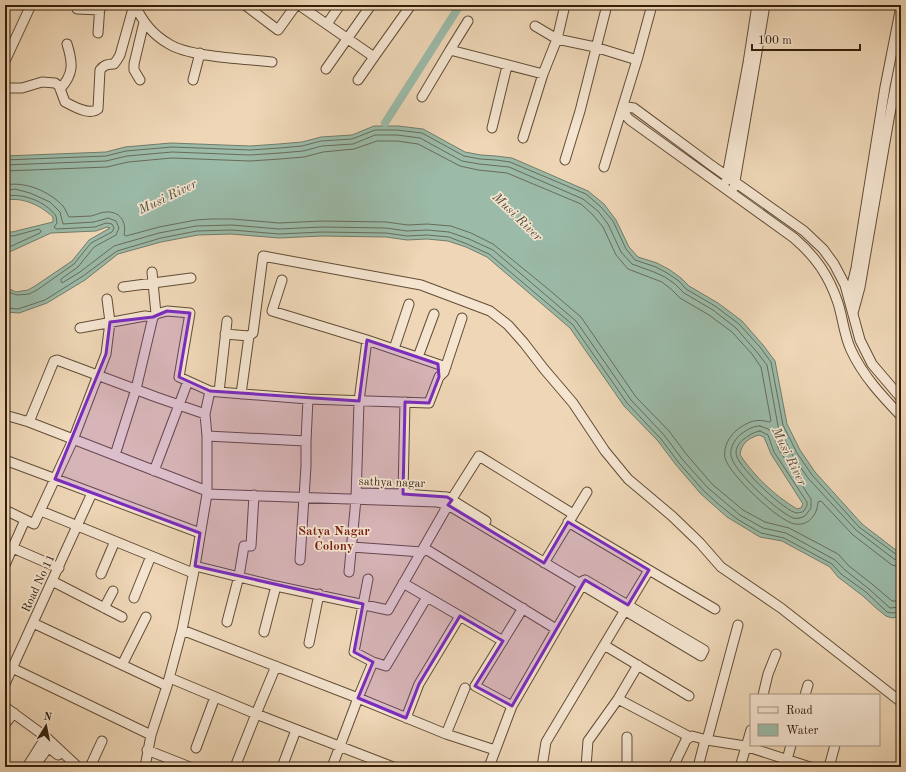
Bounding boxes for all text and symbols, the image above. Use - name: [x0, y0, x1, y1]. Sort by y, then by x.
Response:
- scale bar: [752, 26, 860, 52]
- text: 100 m: [758, 35, 792, 47]
- water label: Musi River: [135, 177, 199, 217]
- water label: Musi River: [489, 190, 545, 244]
- water label: Musi River: [769, 424, 809, 488]
- street label: sathya nagar: [358, 476, 426, 490]
- district label: Satya Nagar Colony: [298, 525, 370, 553]
- street label: Road No 11: [20, 553, 58, 614]
- legend: [750, 694, 880, 746]
- text: Road: [786, 705, 813, 717]
- north arrow: [26, 706, 66, 746]
- text: N: [42, 711, 53, 724]
- text: Water: [786, 725, 819, 737]

